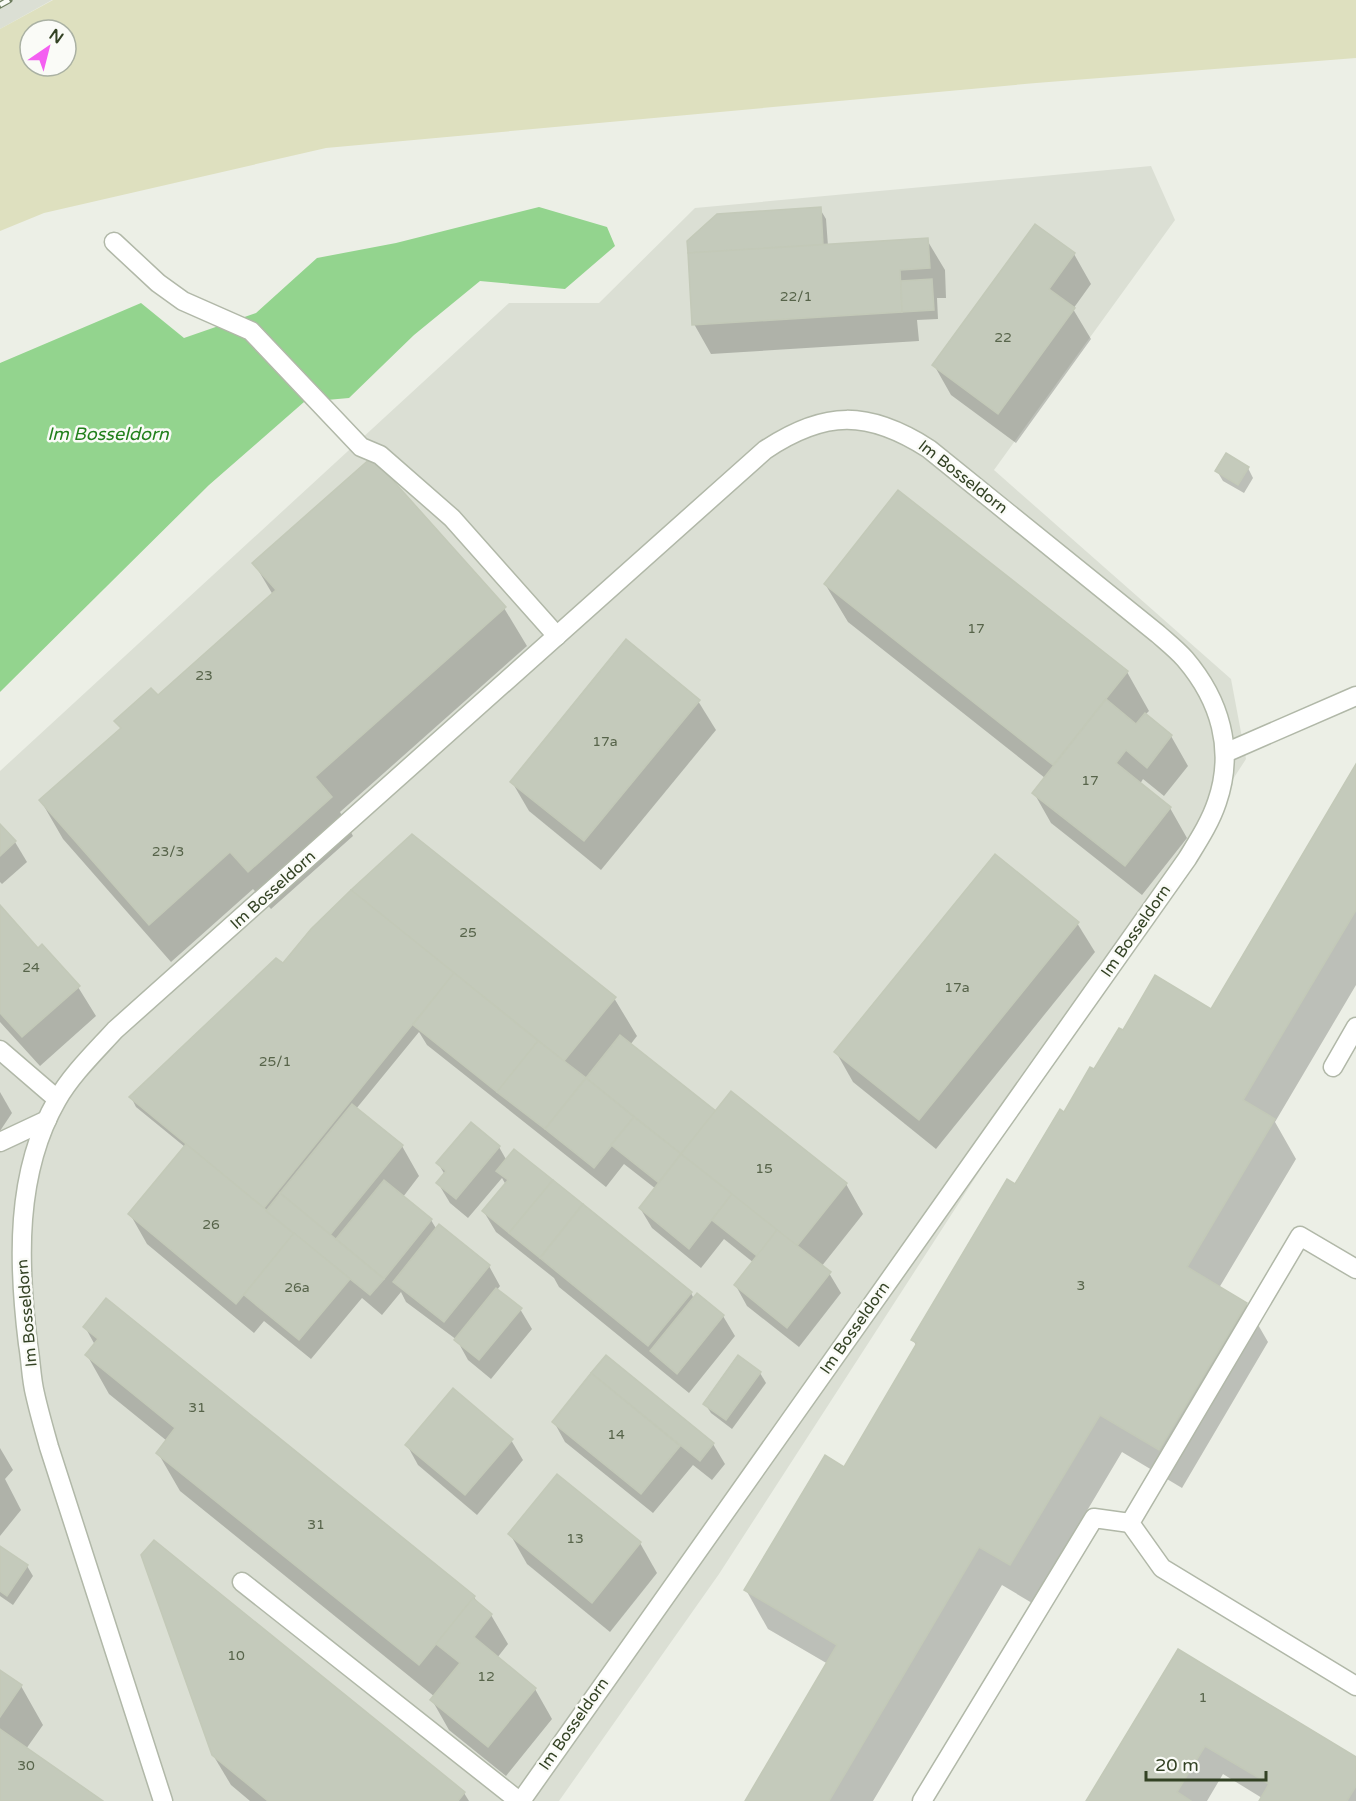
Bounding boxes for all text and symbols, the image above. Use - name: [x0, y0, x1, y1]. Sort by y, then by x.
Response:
- north arrow: [18, 18, 78, 78]
- text: N: [45, 25, 67, 48]
- house number: 22/1: [780, 288, 812, 305]
- house number: 22: [994, 329, 1012, 346]
- water label: Im Bosseldorn: [47, 423, 170, 445]
- street label: Im Bosseldorn: [914, 436, 1012, 518]
- house number: 17: [967, 620, 985, 637]
- house number: 23: [195, 667, 213, 684]
- house number: 17a: [592, 733, 618, 750]
- house number: 17: [1081, 772, 1099, 789]
- house number: 23/3: [152, 843, 184, 860]
- street label: Im Bosseldorn: [226, 846, 320, 934]
- street label: Im Bosseldorn: [1097, 881, 1175, 981]
- house number: 25: [459, 924, 477, 941]
- house number: 24: [22, 959, 40, 976]
- house number: 17a: [944, 979, 970, 996]
- house number: 25/1: [259, 1053, 291, 1070]
- house number: 15: [755, 1160, 773, 1177]
- house number: 26: [202, 1216, 220, 1233]
- street label: Im Bosseldorn: [12, 1258, 42, 1368]
- house number: 3: [1077, 1277, 1085, 1294]
- street label: Im Bosseldorn: [816, 1278, 894, 1378]
- house number: 26a: [284, 1279, 310, 1296]
- house number: 31: [188, 1399, 206, 1416]
- house number: 14: [607, 1426, 625, 1443]
- house number: 31: [307, 1516, 325, 1533]
- house number: 13: [566, 1530, 584, 1547]
- house number: 10: [227, 1647, 245, 1664]
- house number: 12: [477, 1668, 495, 1685]
- street label: Im Bosseldorn: [535, 1674, 613, 1774]
- house number: 1: [1199, 1689, 1207, 1706]
- scale bar: [1146, 1744, 1266, 1782]
- text: 20 m: [1155, 1754, 1199, 1776]
- house number: 30: [17, 1757, 35, 1774]

